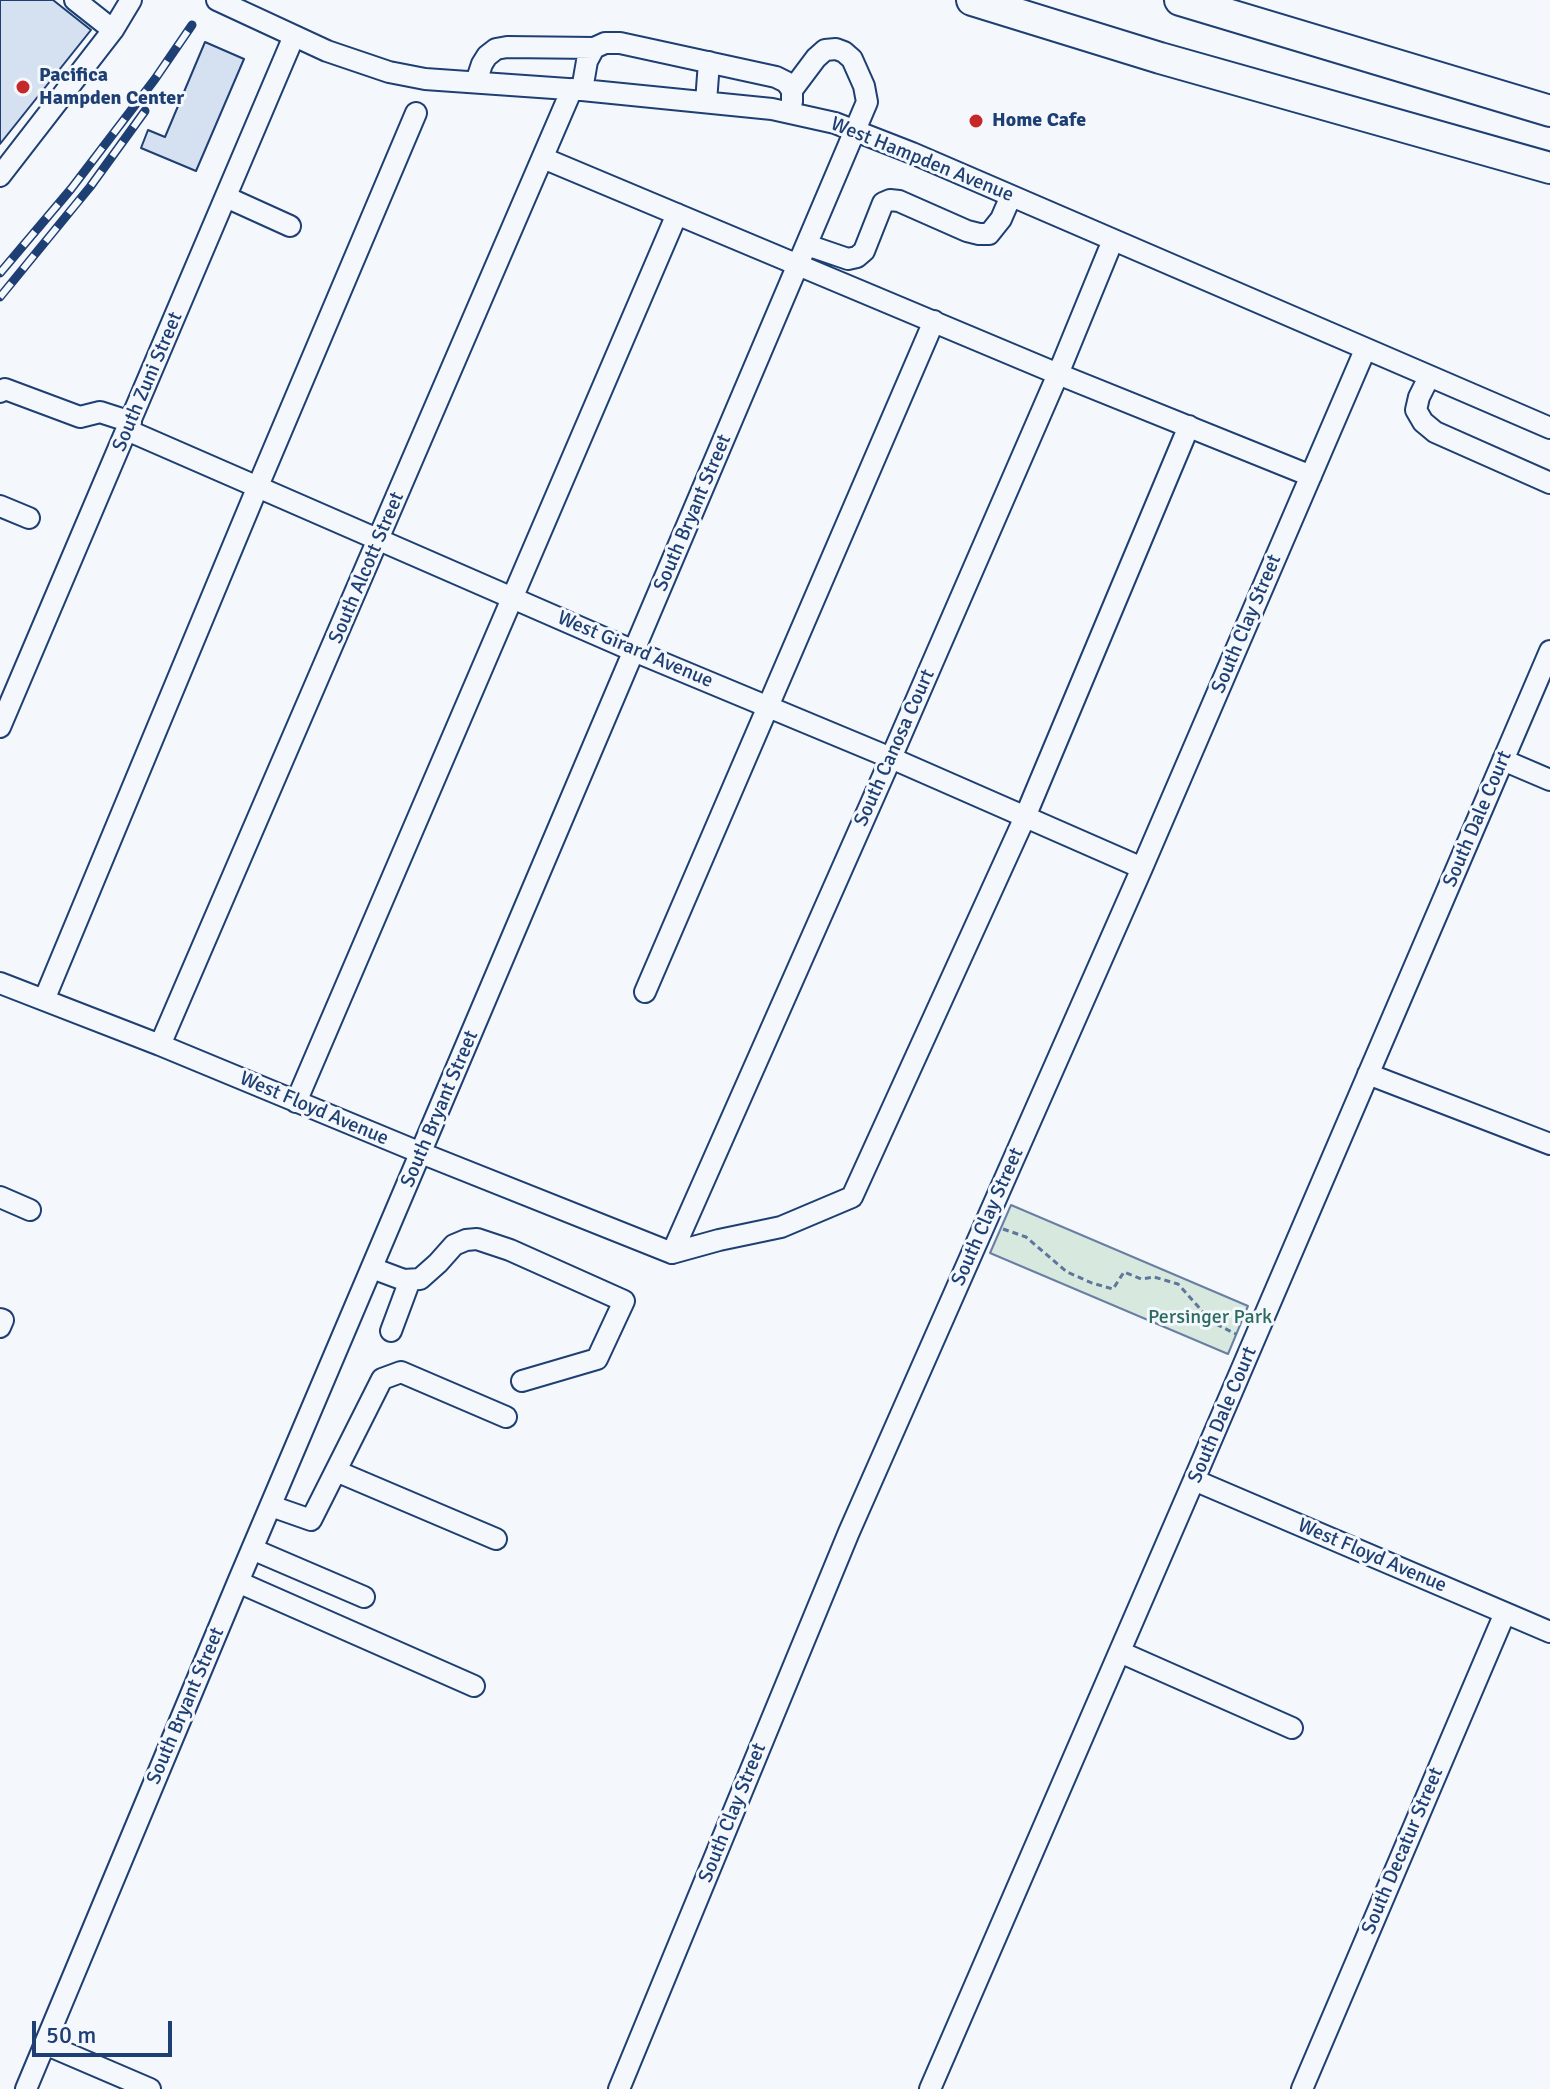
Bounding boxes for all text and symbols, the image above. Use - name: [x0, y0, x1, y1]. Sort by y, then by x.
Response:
- place label: Pacifica Hampden Center: [39, 64, 184, 111]
- marker: Pacifica Hampden Center: [14, 78, 32, 96]
- place label: Home Cafe: [992, 109, 1086, 133]
- street label: West Hampden Avenue: [827, 112, 1017, 208]
- marker: Home Cafe: [967, 112, 985, 130]
- street label: South Zuni Street: [108, 309, 188, 455]
- street label: South Bryant Street: [649, 431, 737, 595]
- street label: South Alcott Street: [324, 489, 410, 647]
- street label: South Clay Street: [1207, 551, 1287, 697]
- street label: West Girard Avenue: [554, 606, 716, 694]
- street label: South Canosa Court: [850, 666, 940, 830]
- street label: South Dale Court: [1438, 747, 1518, 891]
- street label: South Bryant Street: [396, 1027, 484, 1191]
- street label: West Floyd Avenue: [236, 1067, 392, 1151]
- street label: South Clay Street: [947, 1144, 1029, 1290]
- park label: Persinger Park: [1148, 1306, 1272, 1330]
- street label: South Dale Court: [1183, 1343, 1263, 1487]
- street label: West Floyd Avenue: [1294, 1514, 1450, 1598]
- street label: South Bryant Street: [142, 1624, 230, 1788]
- street label: South Clay Street: [694, 1740, 772, 1886]
- street label: South Decatur Street: [1357, 1764, 1449, 1938]
- scale bar: [36, 2005, 176, 2055]
- text: 50 m: [46, 2020, 96, 2050]

